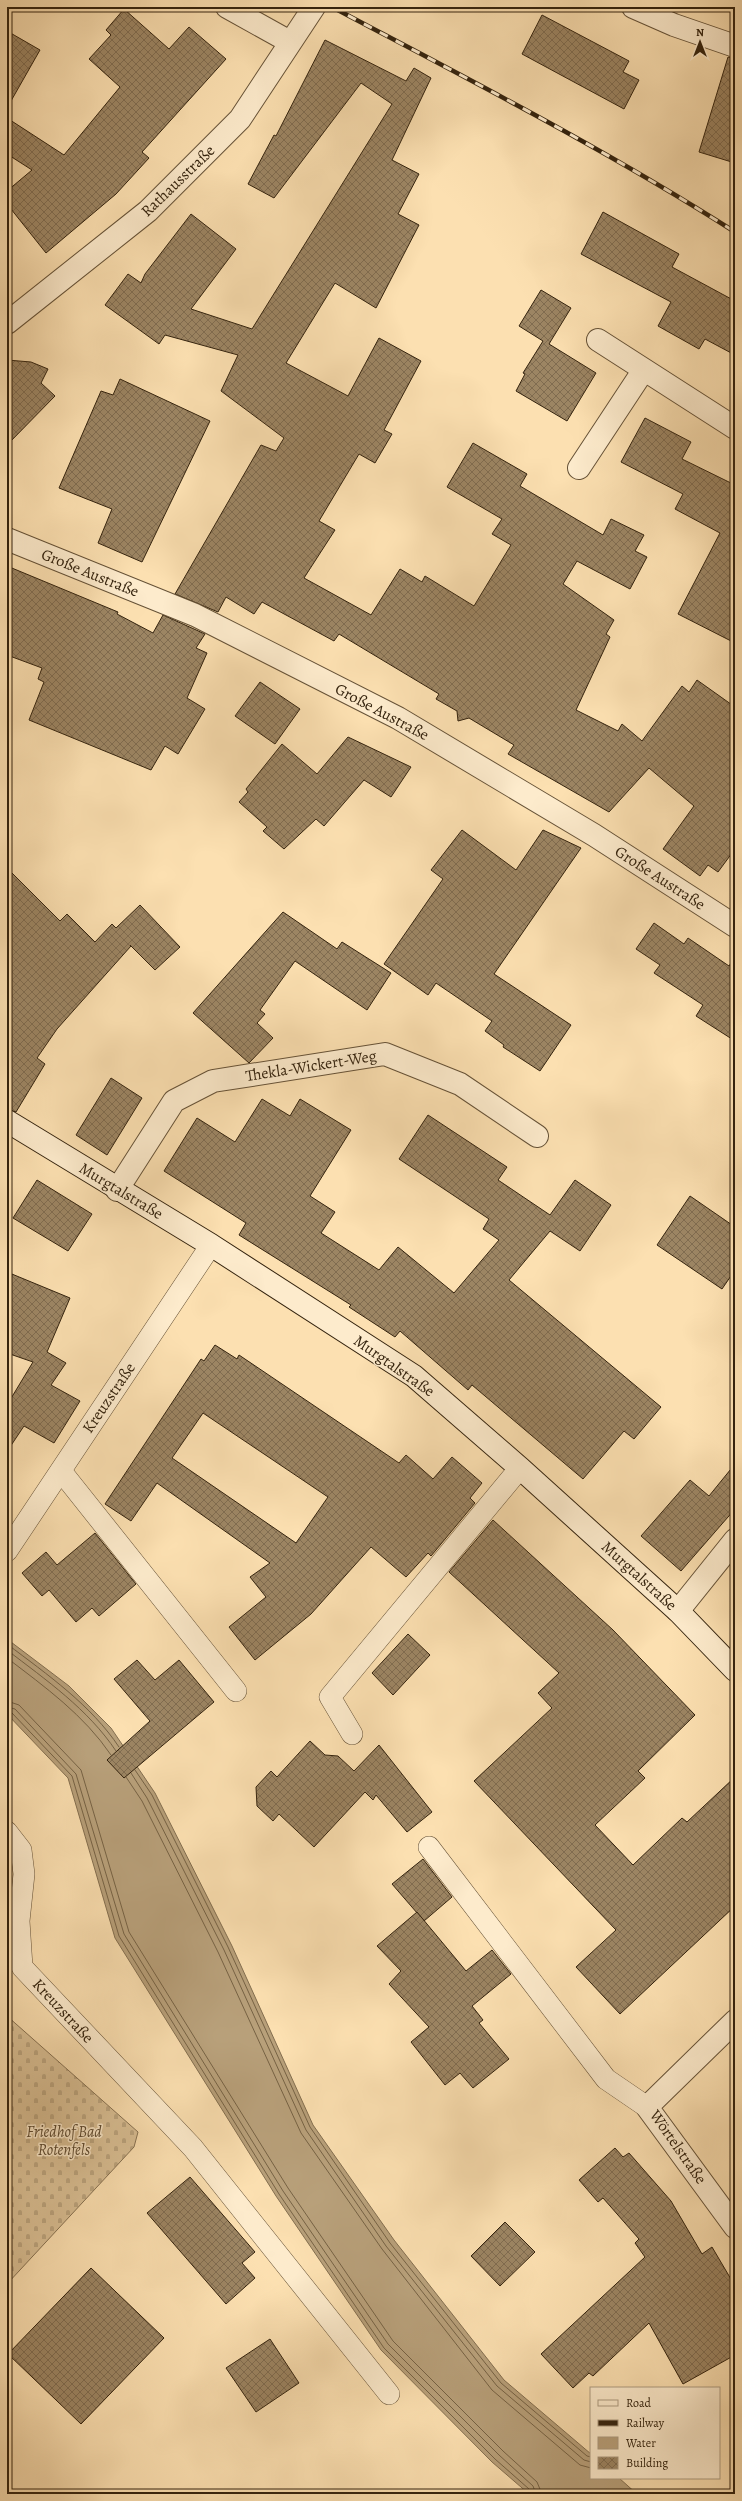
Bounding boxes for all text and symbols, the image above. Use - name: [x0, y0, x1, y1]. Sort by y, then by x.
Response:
- north arrow: [680, 22, 720, 62]
- text: N: [696, 25, 704, 40]
- street label: Rathausstraße: [136, 140, 220, 222]
- street label: Große Austraße: [38, 543, 142, 603]
- street label: Große Austraße: [331, 678, 433, 746]
- street label: Große Austraße: [611, 841, 709, 915]
- street label: Thekla-Wickert-Weg: [244, 1045, 378, 1087]
- street label: Murgtalstraße: [75, 1157, 167, 1225]
- street label: Murgtalstraße: [349, 1330, 439, 1402]
- street label: Kreuzstraße: [77, 1358, 141, 1438]
- street label: Murgtalstraße: [597, 1536, 681, 1616]
- street label: Kreuzstraße: [27, 1974, 99, 2048]
- street label: Wörtelstraße: [644, 2105, 712, 2189]
- park label: Friedhof Bad Rotenfels: [26, 2121, 102, 2161]
- legend: [590, 2387, 720, 2479]
- text: Road: [626, 2395, 652, 2411]
- text: Railway: [626, 2415, 665, 2431]
- text: Water: [625, 2435, 656, 2451]
- text: Building: [626, 2455, 668, 2471]

